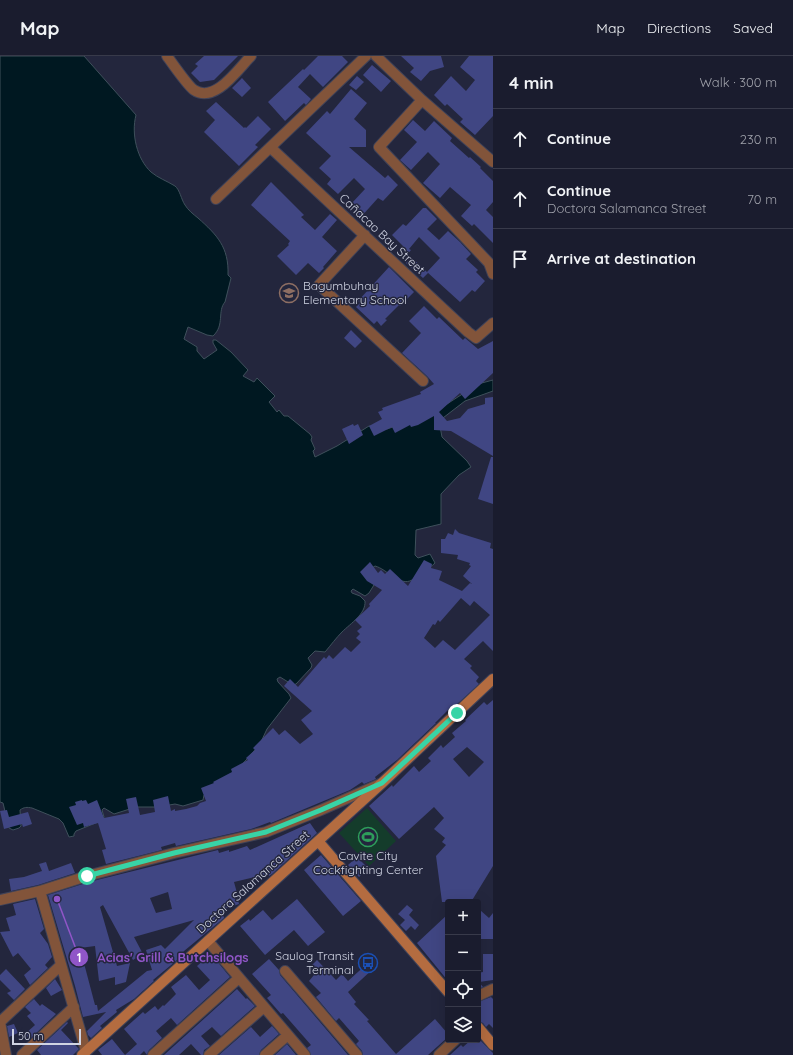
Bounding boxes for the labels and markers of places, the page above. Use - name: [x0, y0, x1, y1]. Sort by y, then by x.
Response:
- place label: Bagumbuhay Elementary School: [303, 278, 407, 307]
- school or university icon: Bagumbuhay Elementary School: [278, 282, 300, 304]
- sports icon: Cavite City Cockfighting Center: [357, 826, 379, 848]
- place label: Cavite City Cockfighting Center: [313, 848, 423, 877]
- callout: Acias' Grill & Butchsilogs: [69, 945, 256, 970]
- place label: Saulog Transit Terminal: [275, 948, 354, 977]
- bus stop icon: Saulog Transit Terminal: [357, 952, 379, 974]

